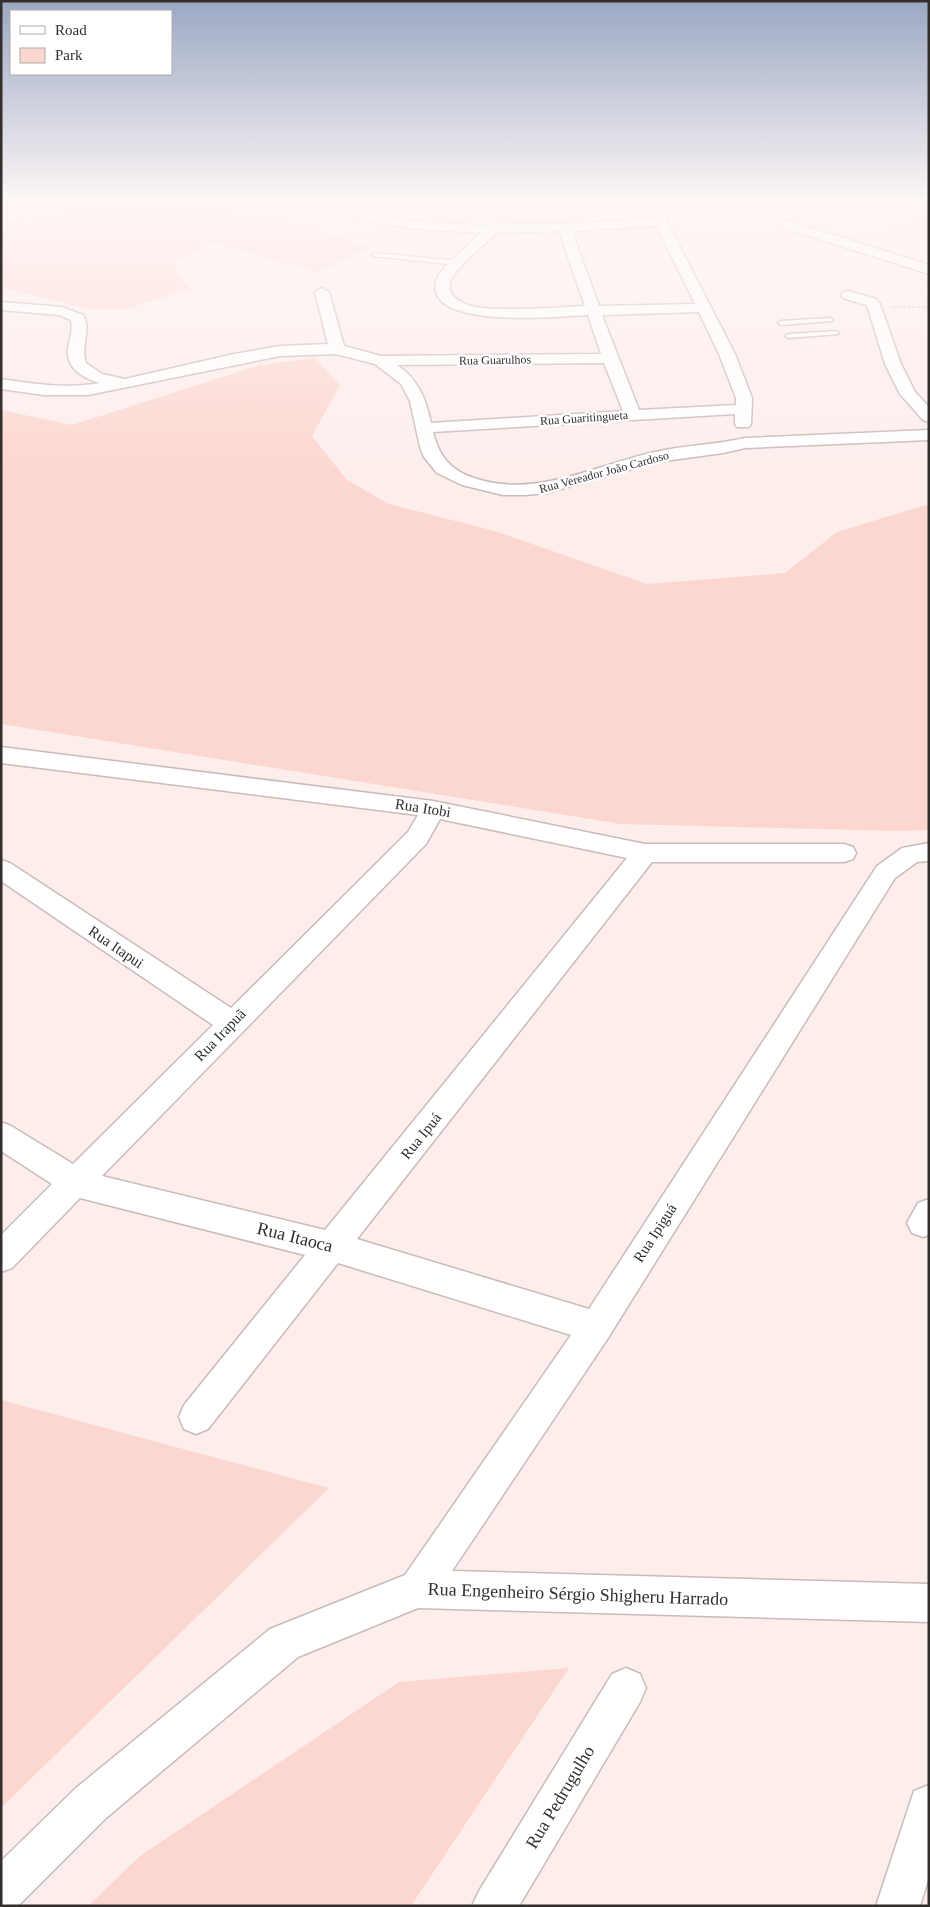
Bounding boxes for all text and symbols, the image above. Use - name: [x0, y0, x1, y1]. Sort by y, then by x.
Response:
- legend: [10, 10, 172, 75]
- text: Road: [55, 22, 87, 38]
- text: Park: [55, 47, 83, 63]
- street label: Rua Guarulhos: [459, 352, 532, 368]
- street label: Rua Guaritingueta: [539, 408, 629, 428]
- street label: Rua Vereador João Cardoso: [538, 448, 670, 496]
- street label: Rua Itobi: [394, 796, 452, 820]
- street label: Rua Itapui: [85, 923, 147, 971]
- street label: Rua Irapuã: [191, 1005, 249, 1064]
- street label: Rua Ipuá: [398, 1110, 445, 1162]
- street label: Rua Ipiguá: [630, 1201, 680, 1265]
- street label: Rua Itaoca: [255, 1218, 335, 1256]
- street label: Rua Engenheiro Sérgio Shigheru Harrado: [427, 1579, 729, 1609]
- street label: Rua Pedrugulho: [521, 1742, 599, 1852]

